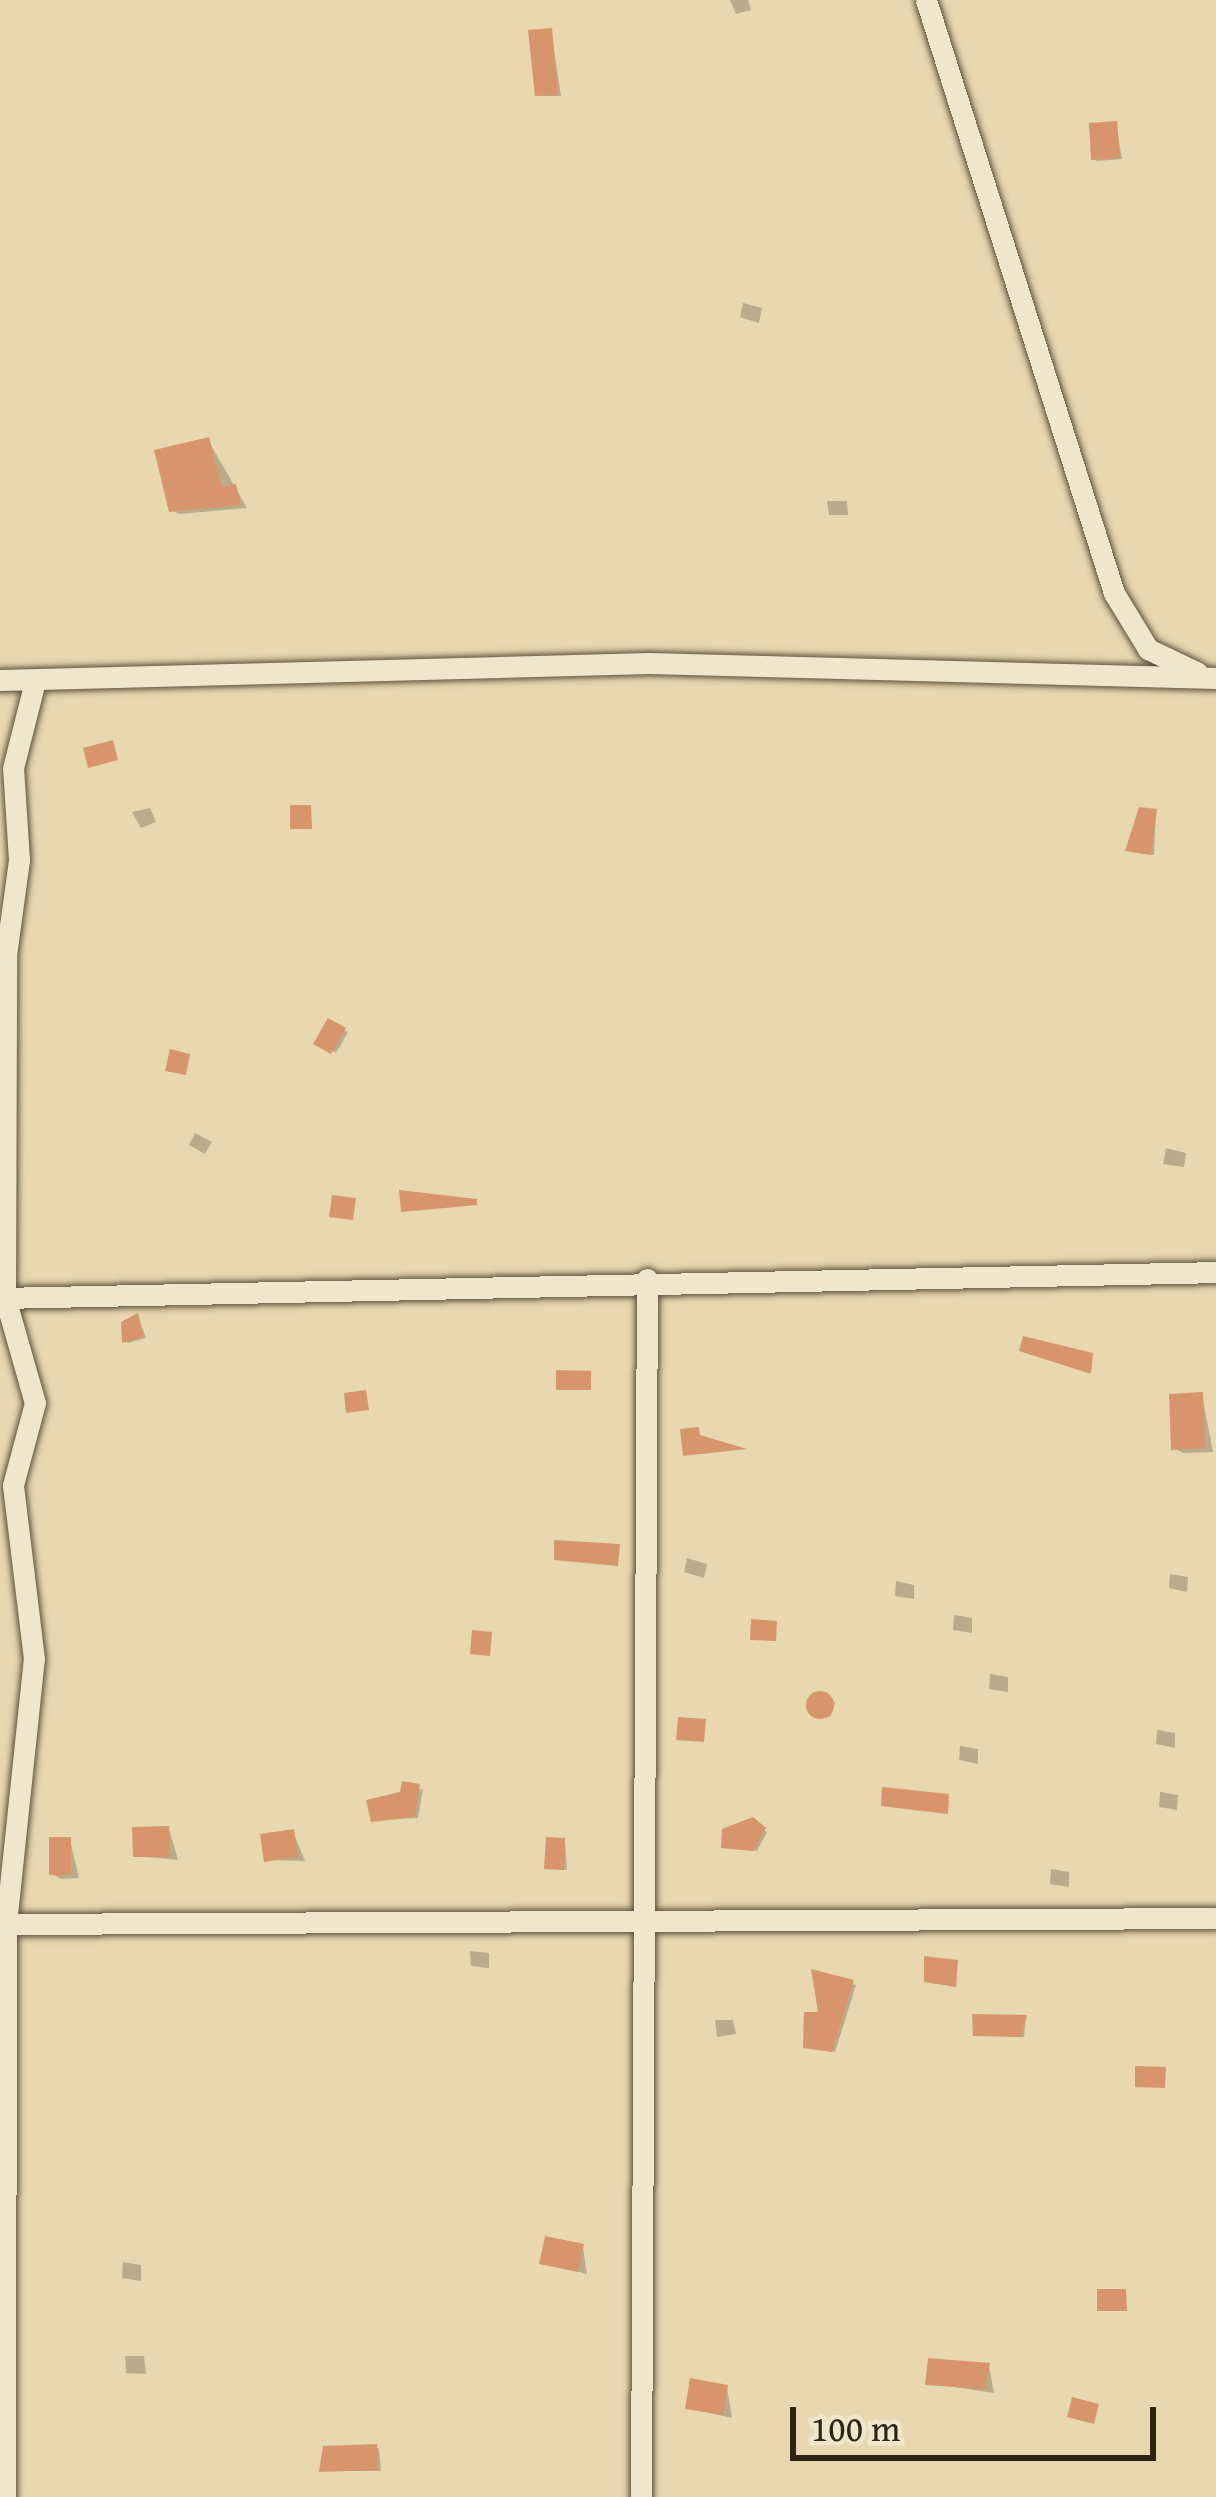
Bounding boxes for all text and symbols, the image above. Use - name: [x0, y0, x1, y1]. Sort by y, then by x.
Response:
- scale bar: [796, 2383, 1162, 2457]
- text: 100 m: [811, 2401, 900, 2454]

